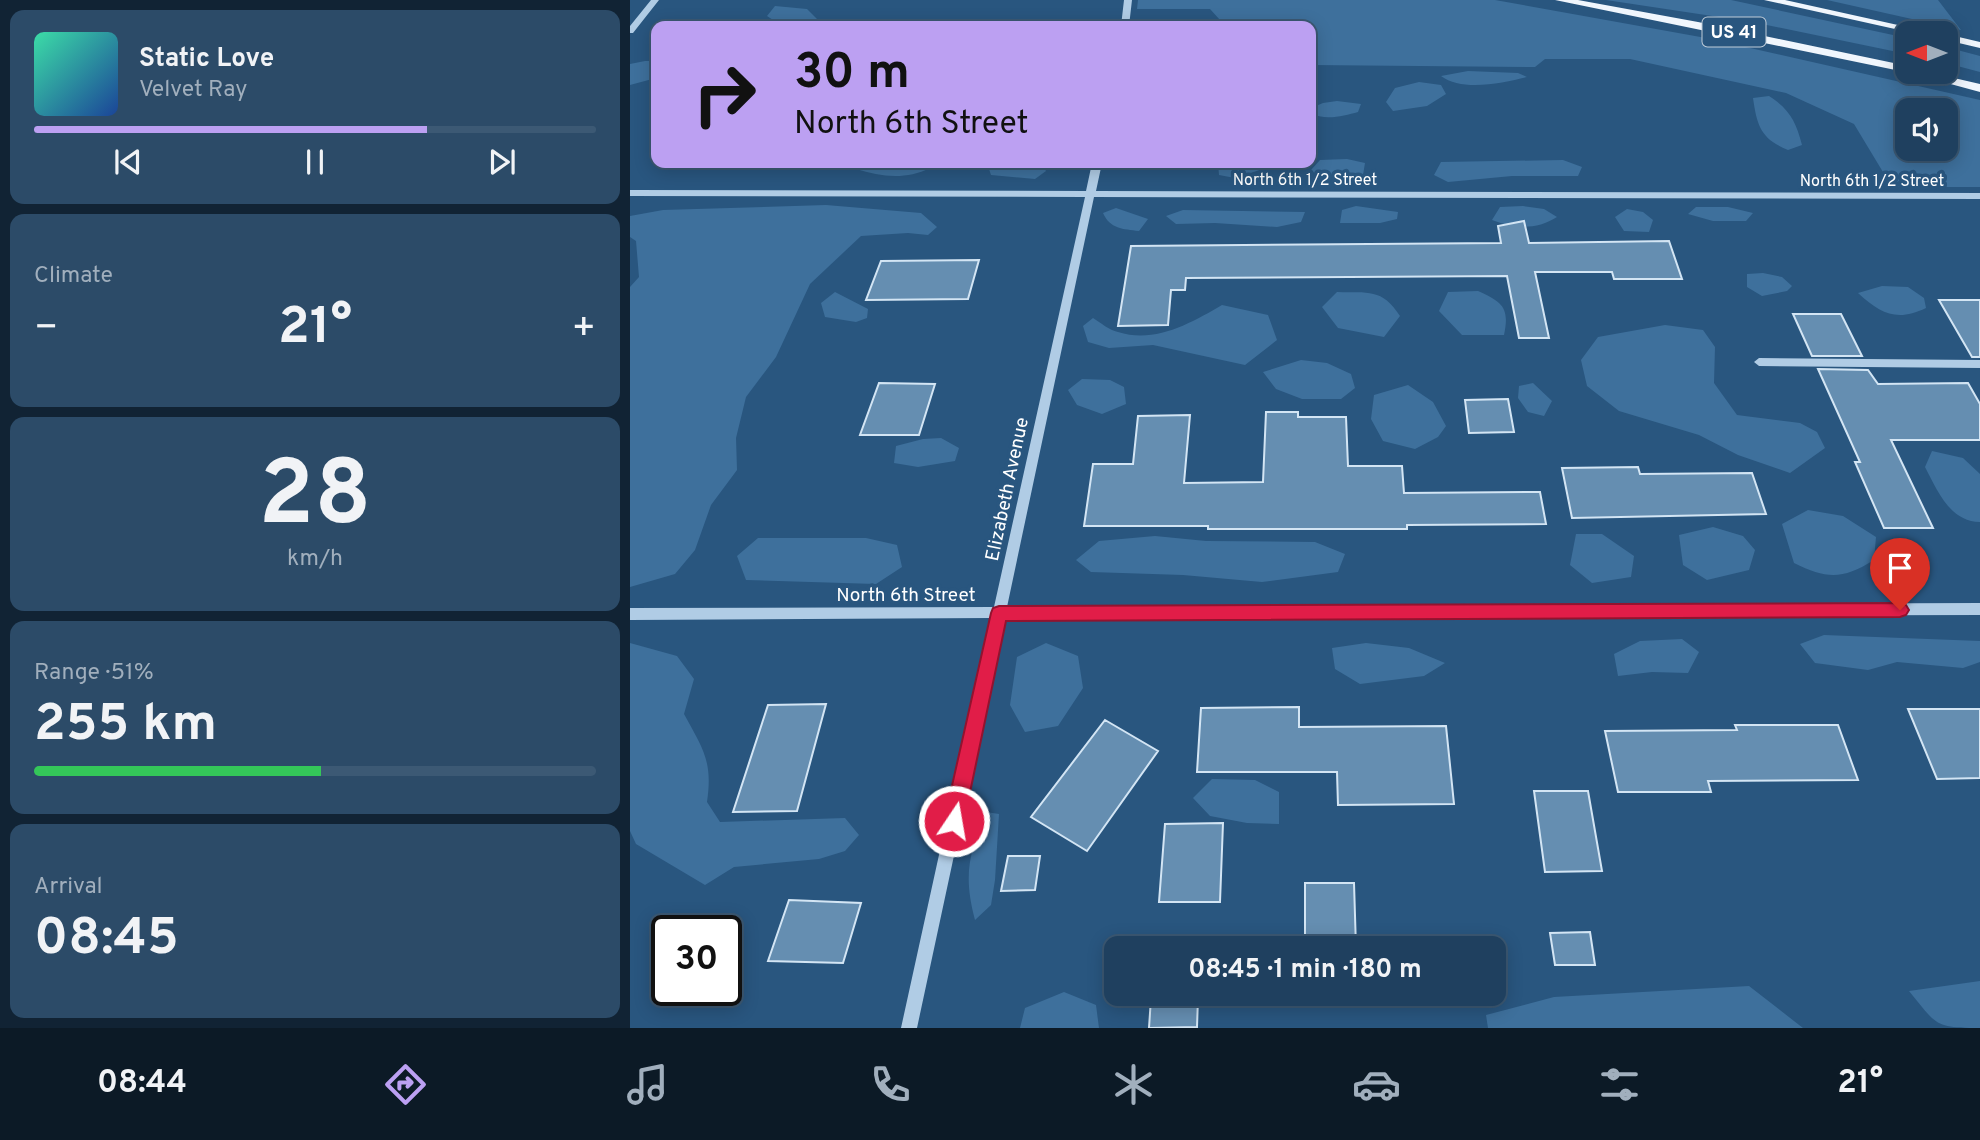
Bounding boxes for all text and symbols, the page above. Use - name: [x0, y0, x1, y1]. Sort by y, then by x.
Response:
- road number: US 41: [1702, 17, 1766, 46]
- north arrow: [1895, 21, 1958, 84]
- map controls: [1895, 21, 1958, 161]
- text: Static Love: [139, 43, 274, 76]
- text: 30 m: [794, 44, 910, 106]
- icon: right: [679, 49, 770, 140]
- text: Velvet Ray: [139, 76, 247, 105]
- button: sound: [1895, 98, 1958, 161]
- text: North 6th Street: [794, 105, 1029, 145]
- icon: previous: [109, 143, 147, 181]
- icon: pause: [296, 143, 334, 181]
- icon: next: [483, 143, 521, 181]
- street label: North 6th 1/2 Street: [1233, 171, 1377, 191]
- street label: North 6th 1/2 Street: [1800, 172, 1944, 192]
- text: Climate: [34, 262, 113, 291]
- text: 21°: [278, 296, 352, 362]
- text: −: [34, 305, 59, 354]
- text: +: [571, 305, 596, 354]
- street label: Elizabeth Avenue: [981, 415, 1035, 564]
- text: 28: [259, 442, 371, 557]
- pin: [1870, 538, 1930, 610]
- text: km/h: [287, 545, 343, 574]
- icon: arrive: [1881, 549, 1919, 587]
- street label: North 6th Street: [836, 584, 976, 608]
- text: Range · 51%: [34, 659, 154, 688]
- text: 255 km: [34, 693, 217, 759]
- position arrow: [917, 784, 991, 858]
- text: Arrival: [34, 873, 103, 902]
- text: 08:45: [34, 907, 179, 973]
- speed limit sign: 30: [651, 915, 742, 1006]
- text: 08:45 · 1 min · 180 m: [1188, 954, 1422, 987]
- icon: directions: [381, 1060, 430, 1109]
- icon: music: [623, 1060, 672, 1109]
- icon: phone: [866, 1060, 915, 1109]
- icon: climate: [1109, 1060, 1158, 1109]
- icon: car: [1352, 1060, 1401, 1109]
- icon: filters: [1595, 1060, 1644, 1109]
- text: 08:44: [97, 1064, 187, 1104]
- text: 21°: [1837, 1064, 1883, 1104]

